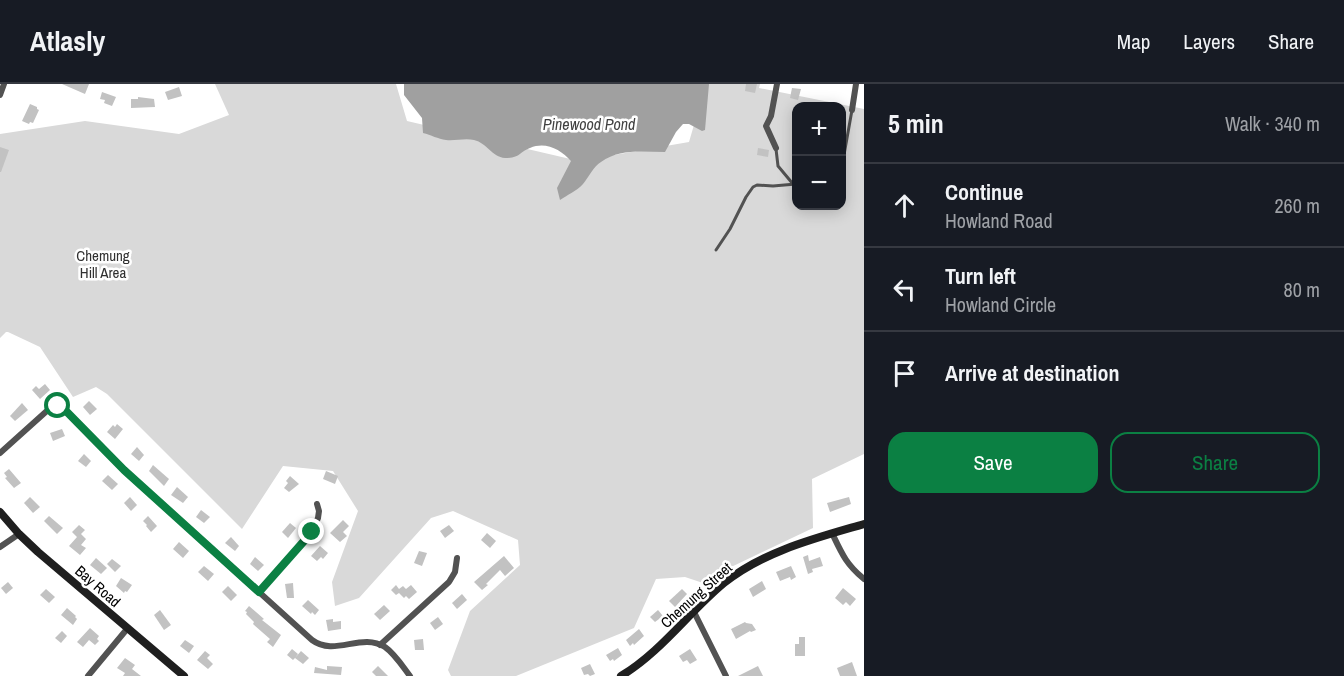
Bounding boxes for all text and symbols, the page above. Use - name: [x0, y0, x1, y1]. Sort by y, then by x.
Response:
- text: Atlasly: [30, 22, 105, 60]
- text: Map: [1117, 27, 1150, 56]
- text: Layers: [1183, 27, 1235, 56]
- text: Share: [1268, 27, 1314, 56]
- map controls: [792, 102, 846, 210]
- button: +: [792, 102, 846, 156]
- text: 5 min: [888, 106, 944, 141]
- text: Walk · 340 m: [1225, 110, 1320, 137]
- water label: Pinewood Pond: [543, 113, 636, 135]
- button: −: [792, 156, 846, 210]
- text: Continue: [945, 177, 1023, 207]
- icon: ahead: [888, 189, 921, 222]
- text: 260 m: [1274, 192, 1320, 219]
- text: Howland Road: [945, 207, 1053, 234]
- park label: Chemung Hill Area: [76, 245, 130, 283]
- text: Turn left: [945, 261, 1016, 291]
- icon: left: [888, 273, 921, 306]
- text: 80 m: [1284, 276, 1320, 303]
- text: Howland Circle: [945, 291, 1056, 318]
- icon: arrive: [888, 357, 921, 390]
- text: Arrive at destination: [945, 358, 1119, 388]
- route start: [44, 392, 70, 418]
- button: Save: [888, 432, 1098, 493]
- button: Share: [1110, 432, 1320, 493]
- route end: [298, 518, 324, 544]
- street label: Chemung Street: [656, 557, 737, 633]
- street label: Bay Road: [71, 560, 125, 612]

